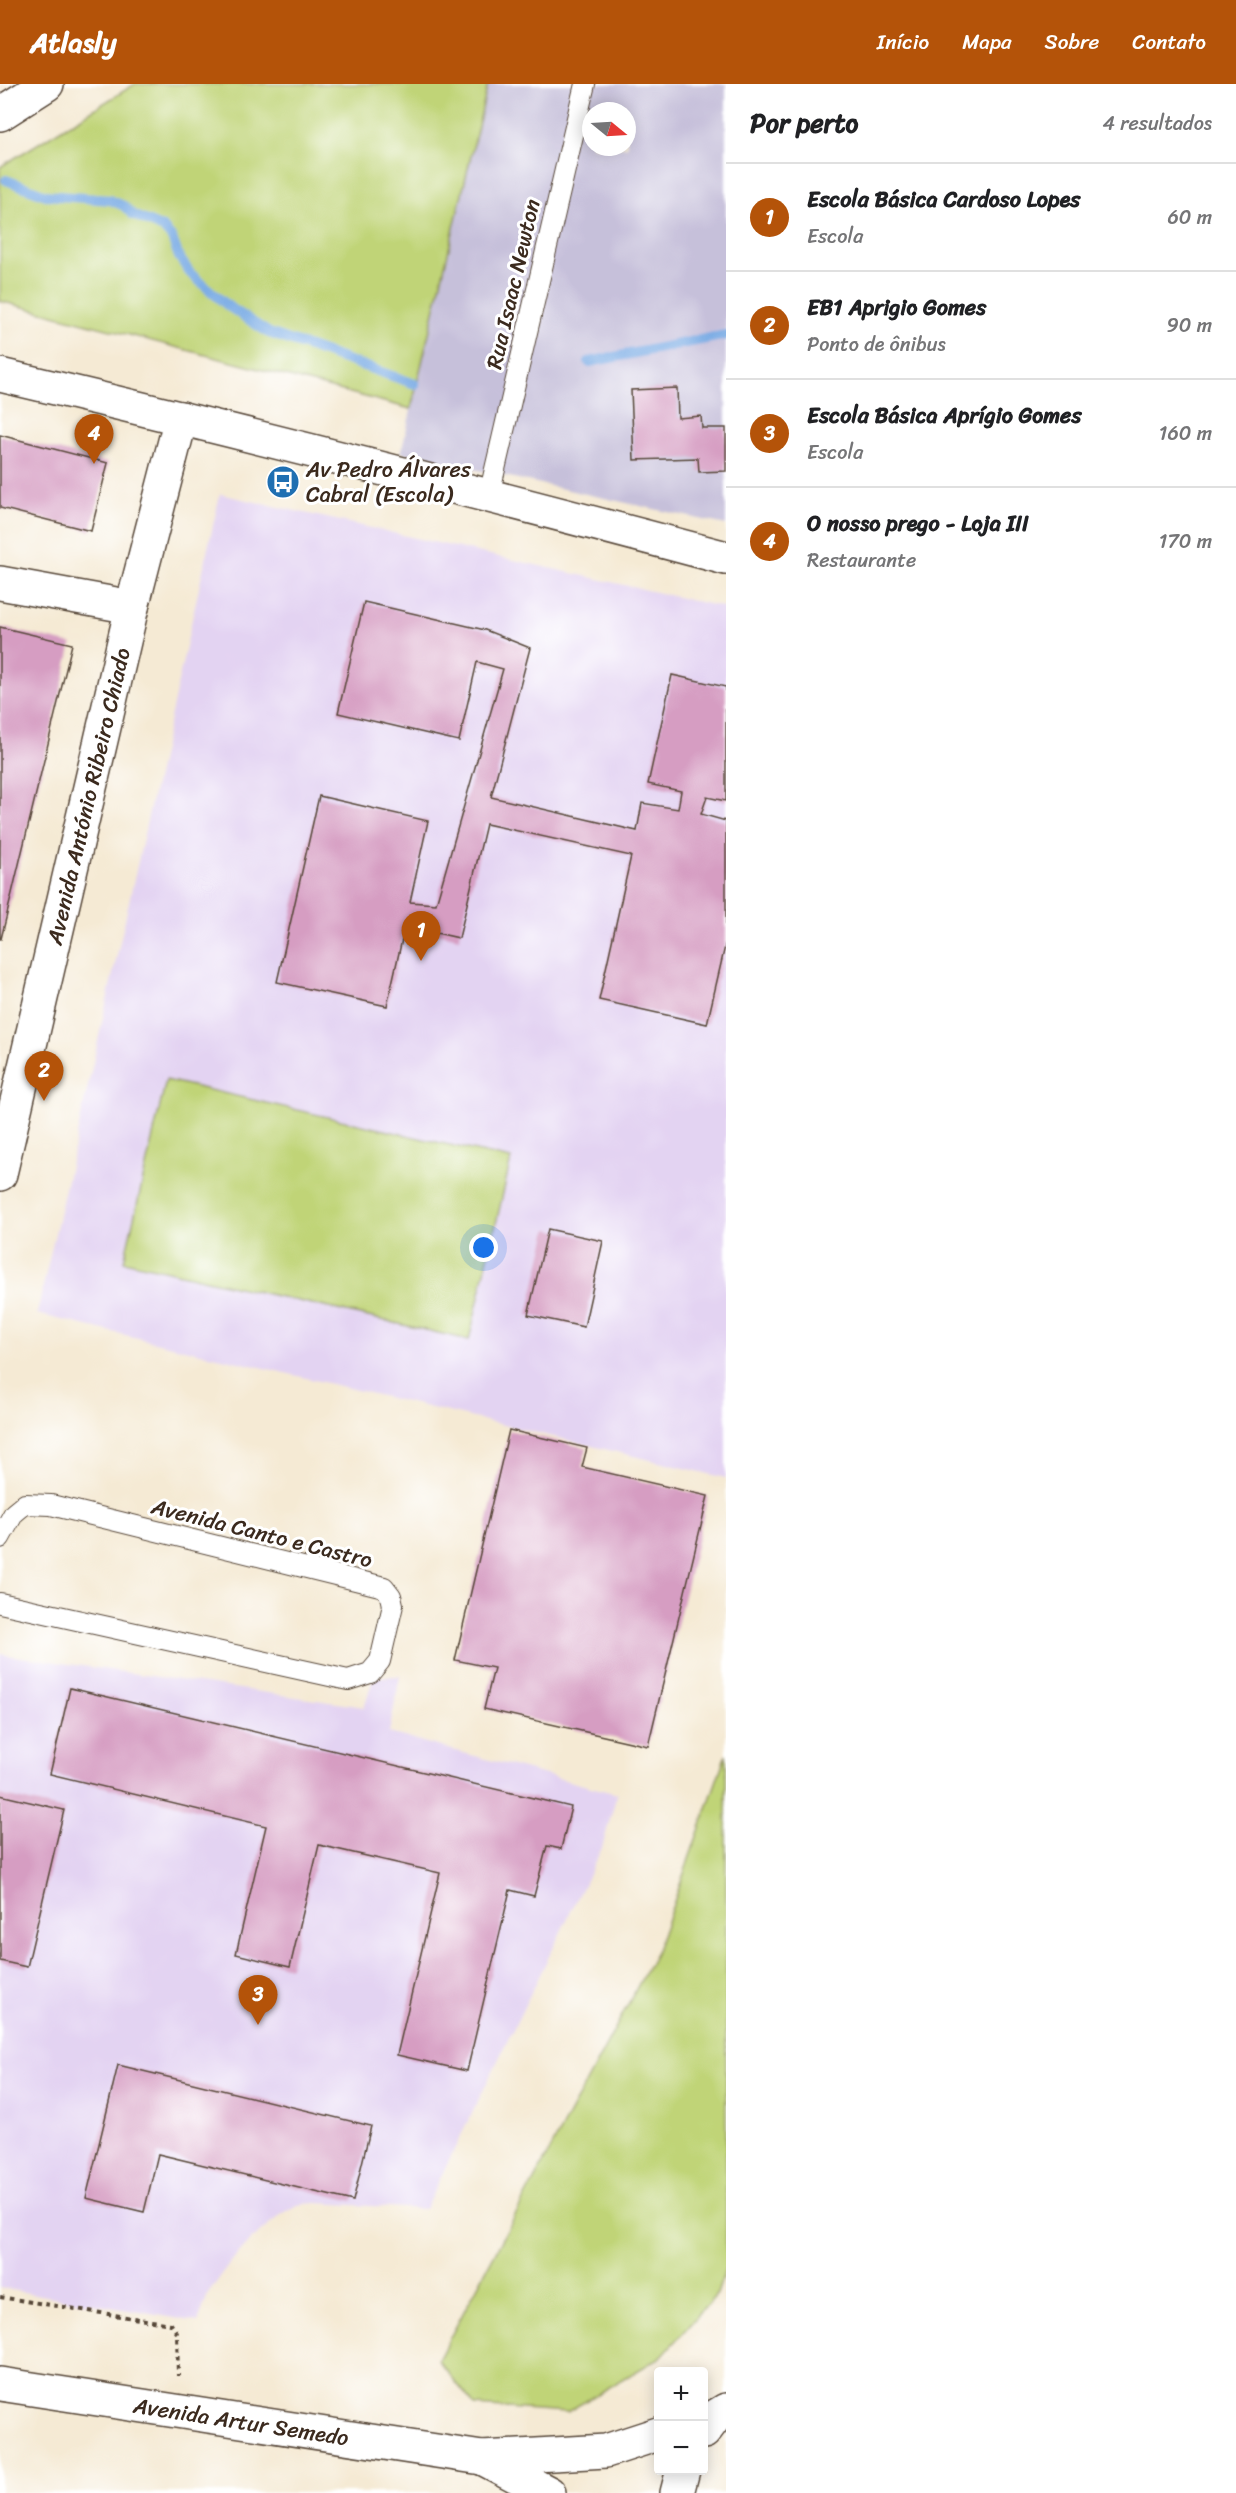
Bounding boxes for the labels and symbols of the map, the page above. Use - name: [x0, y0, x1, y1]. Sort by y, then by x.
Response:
- north arrow: [582, 102, 636, 156]
- street label: Rua Isaac Newton: [474, 195, 552, 373]
- pin: 4: [74, 414, 113, 464]
- place label: Av Pedro Álvares Cabral (Escola): [305, 450, 472, 514]
- bus stop icon: Av Pedro Álvares Cabral (Escola): [265, 464, 301, 500]
- street label: Avenida António Ribeiro Chiado: [34, 644, 141, 949]
- pin: 1: [402, 912, 440, 961]
- pin: 2: [24, 1052, 63, 1101]
- your location: [469, 1233, 498, 1262]
- street label: Avenida Canto e Castro: [146, 1486, 377, 1579]
- pin: 3: [238, 1976, 278, 2025]
- street label: Avenida Artur Semedo: [130, 2385, 352, 2457]

